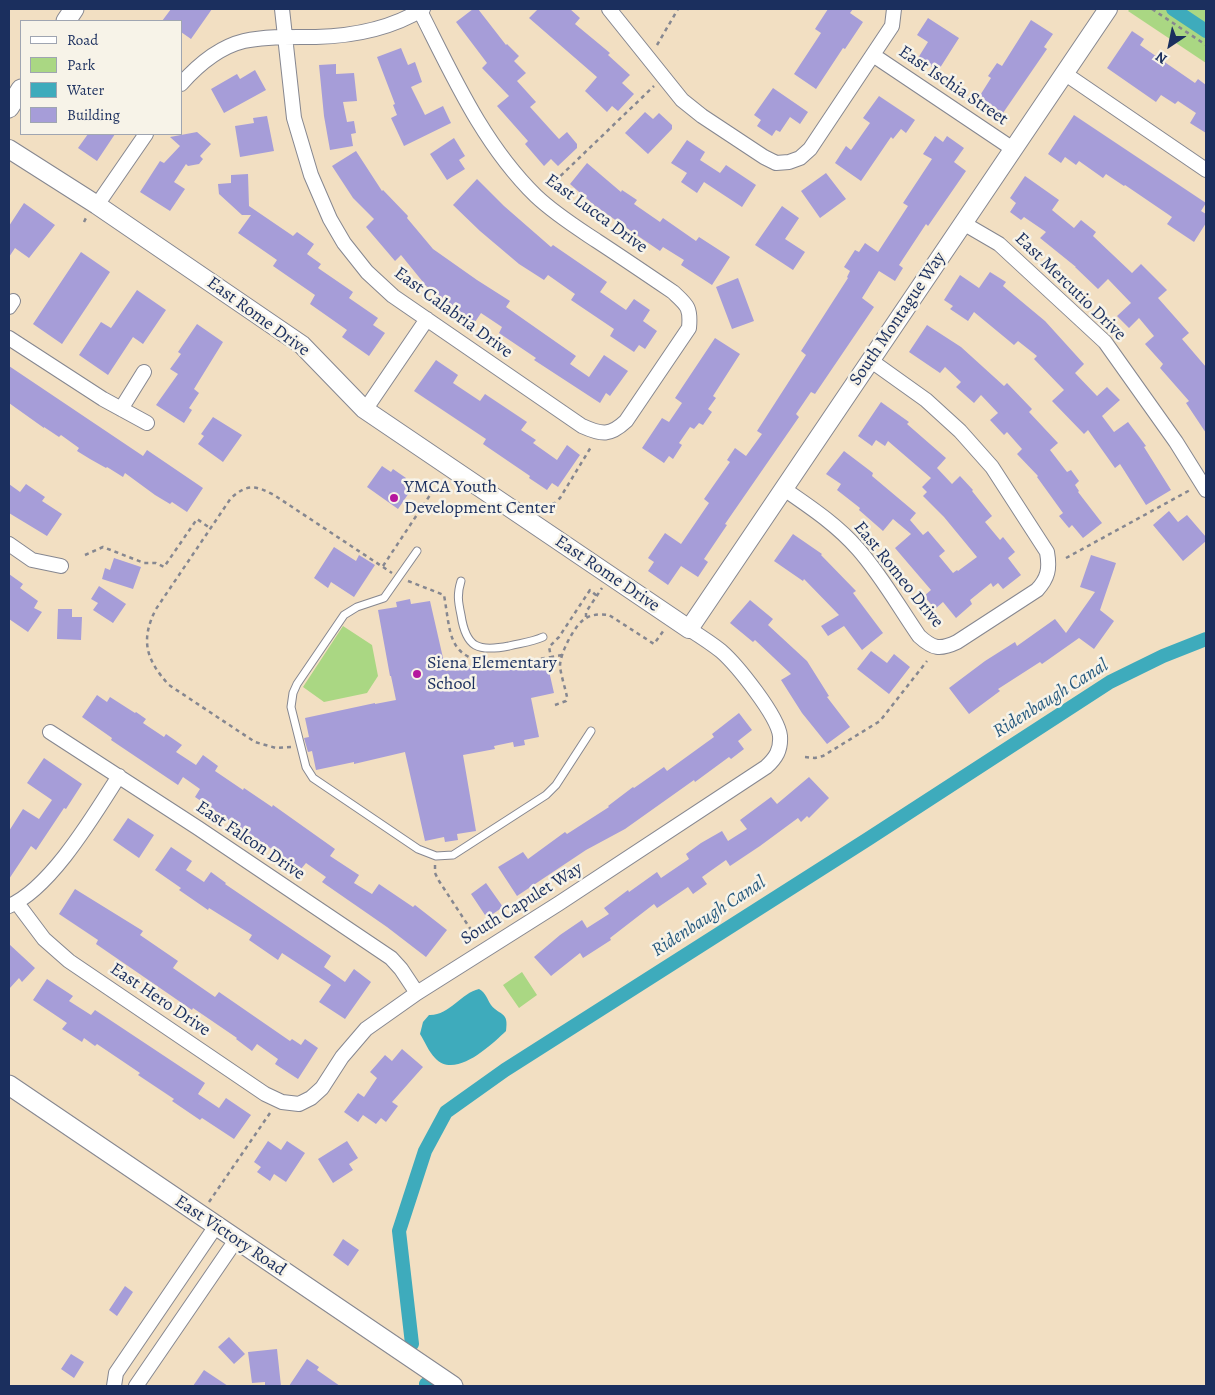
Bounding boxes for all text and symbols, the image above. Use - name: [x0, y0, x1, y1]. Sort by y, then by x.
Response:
- legend: [20, 20, 182, 135]
- north arrow: [1145, 20, 1195, 70]
- text: Road: [67, 30, 98, 50]
- street label: East Ischia Street: [894, 41, 1012, 131]
- text: N: [1152, 47, 1171, 69]
- text: Park: [67, 55, 95, 75]
- text: Water: [67, 80, 104, 100]
- text: Building: [67, 105, 120, 125]
- street label: East Lucca Drive: [541, 170, 651, 258]
- street label: East Mercutio Drive: [1010, 228, 1130, 346]
- street label: South Montague Way: [845, 248, 951, 390]
- street label: East Calabria Drive: [389, 263, 517, 363]
- street label: East Rome Drive: [202, 272, 314, 362]
- place label: YMCA Youth Development Center: [404, 477, 556, 520]
- marker: YMCA Youth Development Center: [388, 492, 400, 504]
- street label: East Romeo Drive: [848, 517, 948, 633]
- street label: East Rome Drive: [550, 531, 664, 617]
- place label: Siena Elementary School: [427, 653, 557, 696]
- water label: Ridenbaugh Canal: [989, 655, 1113, 743]
- marker: Siena Elementary School: [411, 668, 423, 680]
- street label: East Falcon Drive: [191, 797, 309, 885]
- street label: South Capulet Way: [457, 858, 587, 950]
- water label: Ridenbaugh Canal: [648, 872, 770, 962]
- street label: East Hero Drive: [106, 959, 214, 1041]
- street label: East Victory Road: [170, 1191, 290, 1281]

